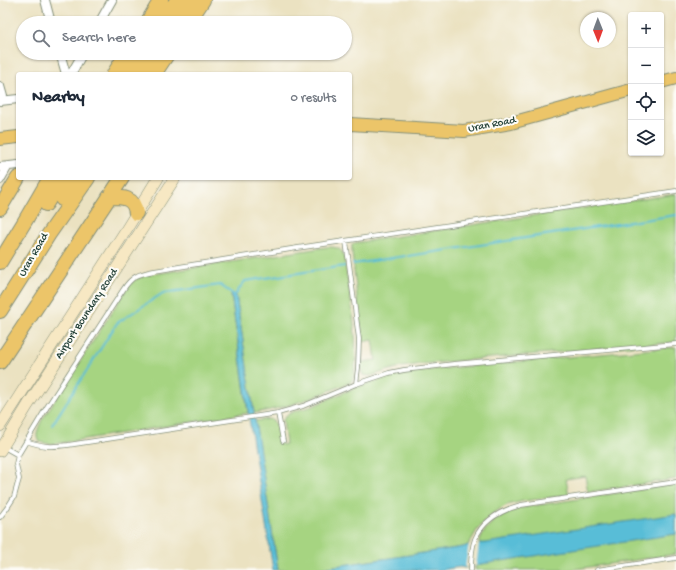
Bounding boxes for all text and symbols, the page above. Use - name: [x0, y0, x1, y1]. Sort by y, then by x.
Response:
- north arrow: [580, 12, 616, 48]
- map controls: [628, 12, 664, 156]
- button: +: [628, 12, 664, 48]
- search box: [16, 16, 352, 60]
- icon: search: [30, 27, 52, 49]
- text: Search here: [62, 29, 136, 47]
- button: −: [628, 48, 664, 84]
- button: locate: [628, 84, 664, 120]
- text: Nearby: [32, 88, 85, 108]
- text: 0 results: [290, 91, 336, 106]
- street label: Uran Road: [467, 114, 518, 135]
- button: layers: [628, 120, 664, 156]
- street label: Uran Road: [17, 230, 52, 279]
- street label: Airport Boundary Road: [53, 265, 121, 361]

